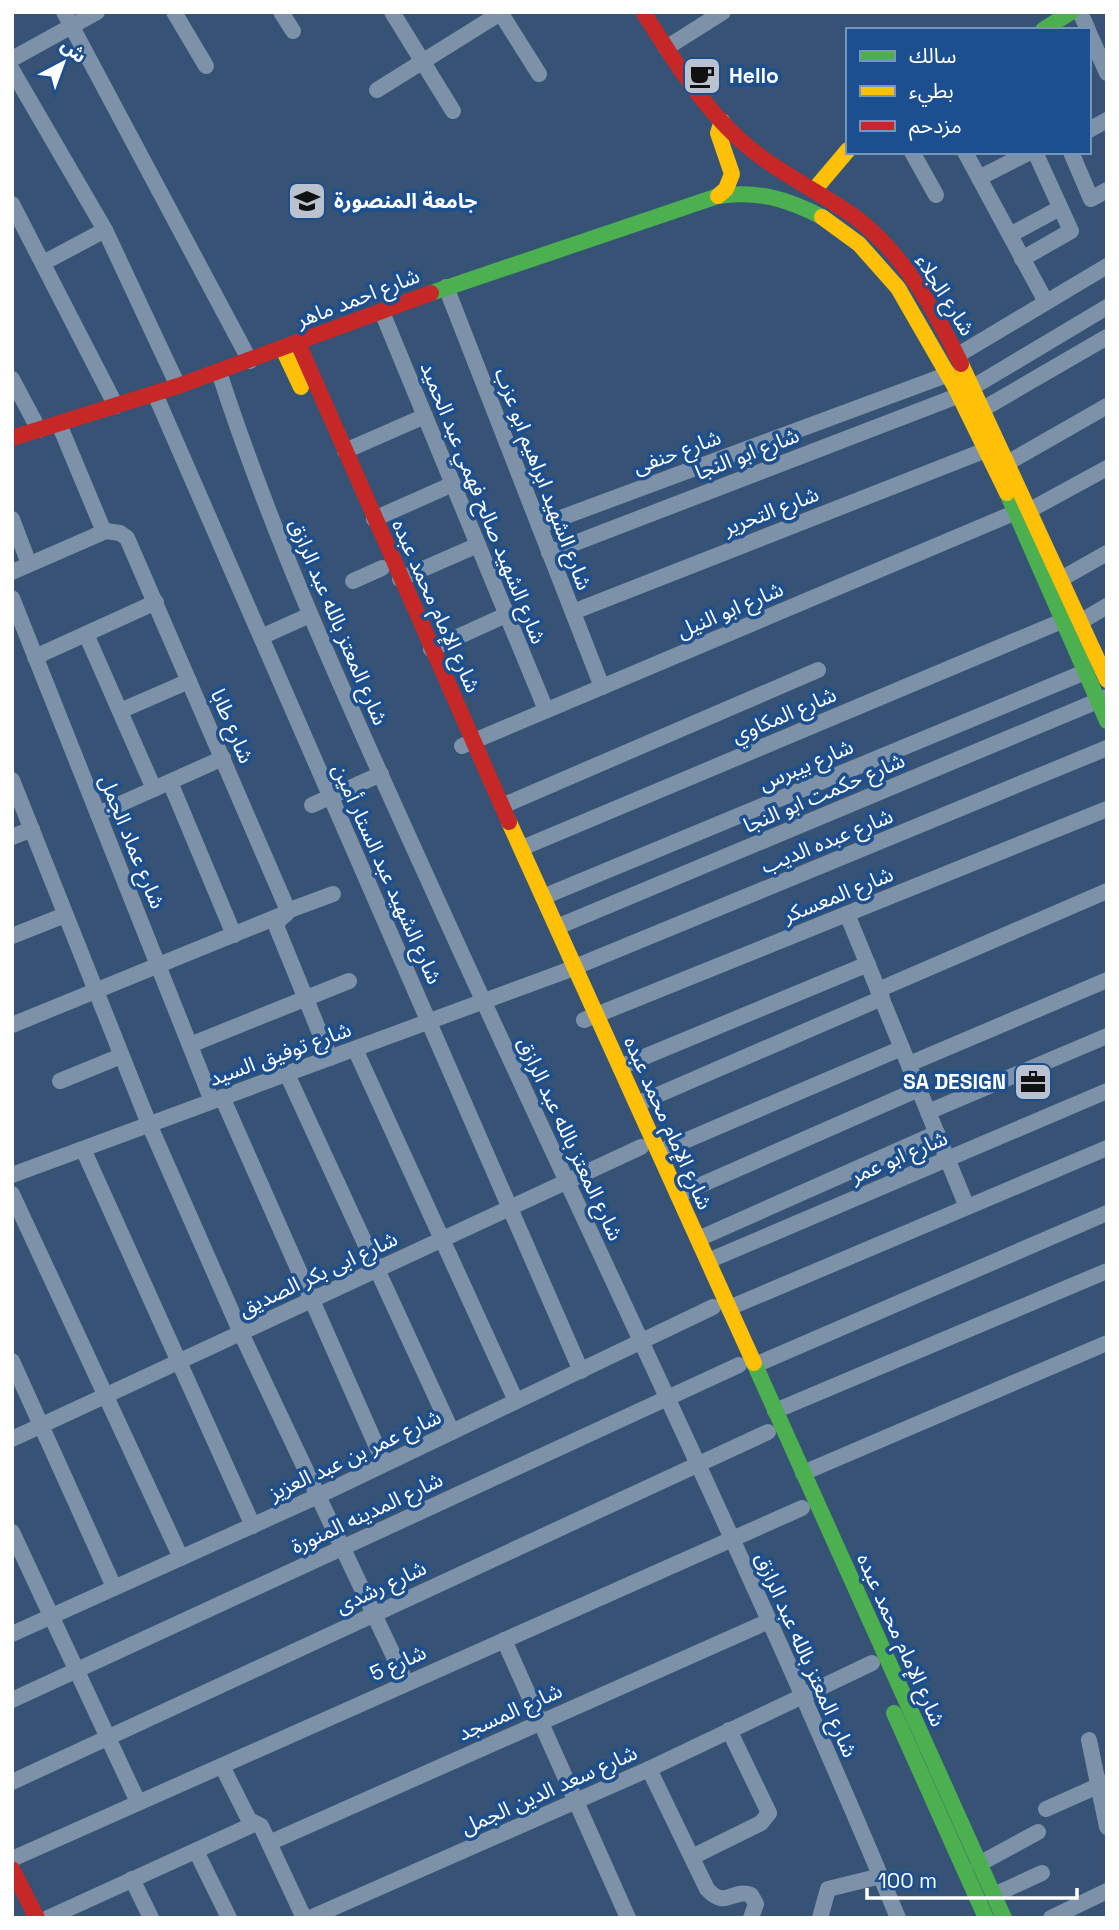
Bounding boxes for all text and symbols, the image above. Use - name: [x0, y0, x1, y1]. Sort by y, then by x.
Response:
- north arrow: [28, 28, 98, 98]
- legend: [846, 28, 1091, 154]
- text: ش: [56, 33, 92, 69]
- text: سالك: [909, 42, 956, 69]
- cafe icon: Hello: [681, 55, 723, 97]
- place label: Hello: [729, 62, 779, 89]
- text: بطيء: [909, 77, 954, 107]
- text: مزدحم: [909, 112, 962, 141]
- school or university icon: جامعة المنصورة: [286, 180, 328, 222]
- place label: جامعة المنصورة: [334, 187, 478, 214]
- street label: شارع الجلاء: [908, 249, 981, 342]
- street label: شارع احمد ماهر: [291, 262, 424, 336]
- street label: شارع الشهيد صالح فهمي عبد الحميد: [412, 358, 552, 649]
- street label: شارع الشهيد ابراهيم ابو عزب: [487, 364, 598, 594]
- street label: شارع ابو النجا: [691, 421, 803, 488]
- street label: شارع حنفى: [629, 423, 725, 482]
- street label: شارع التحرير: [718, 480, 823, 543]
- street label: شارع المعتز بالله عبد الرازق: [281, 515, 394, 730]
- street label: شارع الإمام محمد عبده: [383, 515, 487, 698]
- street label: شارع ابو النيل: [672, 575, 788, 646]
- street label: شارع المكاوي: [727, 680, 841, 751]
- street label: شارع طابا: [203, 684, 260, 768]
- street label: شارع بيبرس: [754, 733, 858, 798]
- street label: شارع حكمت ابو النجا: [739, 746, 909, 841]
- street label: شارع الشهيد عبد الستار أمين: [325, 759, 448, 989]
- street label: شارع عماد الجمل: [92, 771, 172, 913]
- street label: شارع عبده الديب: [757, 802, 898, 881]
- street label: شارع المعسكر: [778, 860, 898, 931]
- street label: شارع توفيق السيد: [205, 1015, 355, 1094]
- street label: شارع الإمام محمد عبده: [615, 1032, 719, 1215]
- street label: شارع المعتز بالله عبد الرازق: [510, 1033, 629, 1246]
- office icon: SA DESIGN: [1012, 1061, 1054, 1103]
- place label: SA DESIGN: [903, 1068, 1006, 1095]
- street label: شارع ابو عمر: [845, 1124, 952, 1191]
- street label: شارع ابى بكر الصديق: [234, 1225, 403, 1324]
- street label: شارع عمر بن عبد العزيز: [263, 1403, 446, 1509]
- street label: شارع المدينه المنورة: [287, 1466, 448, 1561]
- street label: شارع المعتز بالله عبد الرازق: [747, 1548, 864, 1762]
- street label: شارع الإمام محمد عبده: [848, 1549, 952, 1732]
- street label: شارع رشدى: [331, 1554, 431, 1621]
- street label: شارع 5: [365, 1638, 431, 1689]
- street label: شارع المسجد: [453, 1677, 567, 1748]
- street label: شارع سعد الدين الجمل: [456, 1739, 642, 1842]
- scale bar: [867, 1856, 1077, 1900]
- text: 100 m: [878, 1867, 937, 1894]

